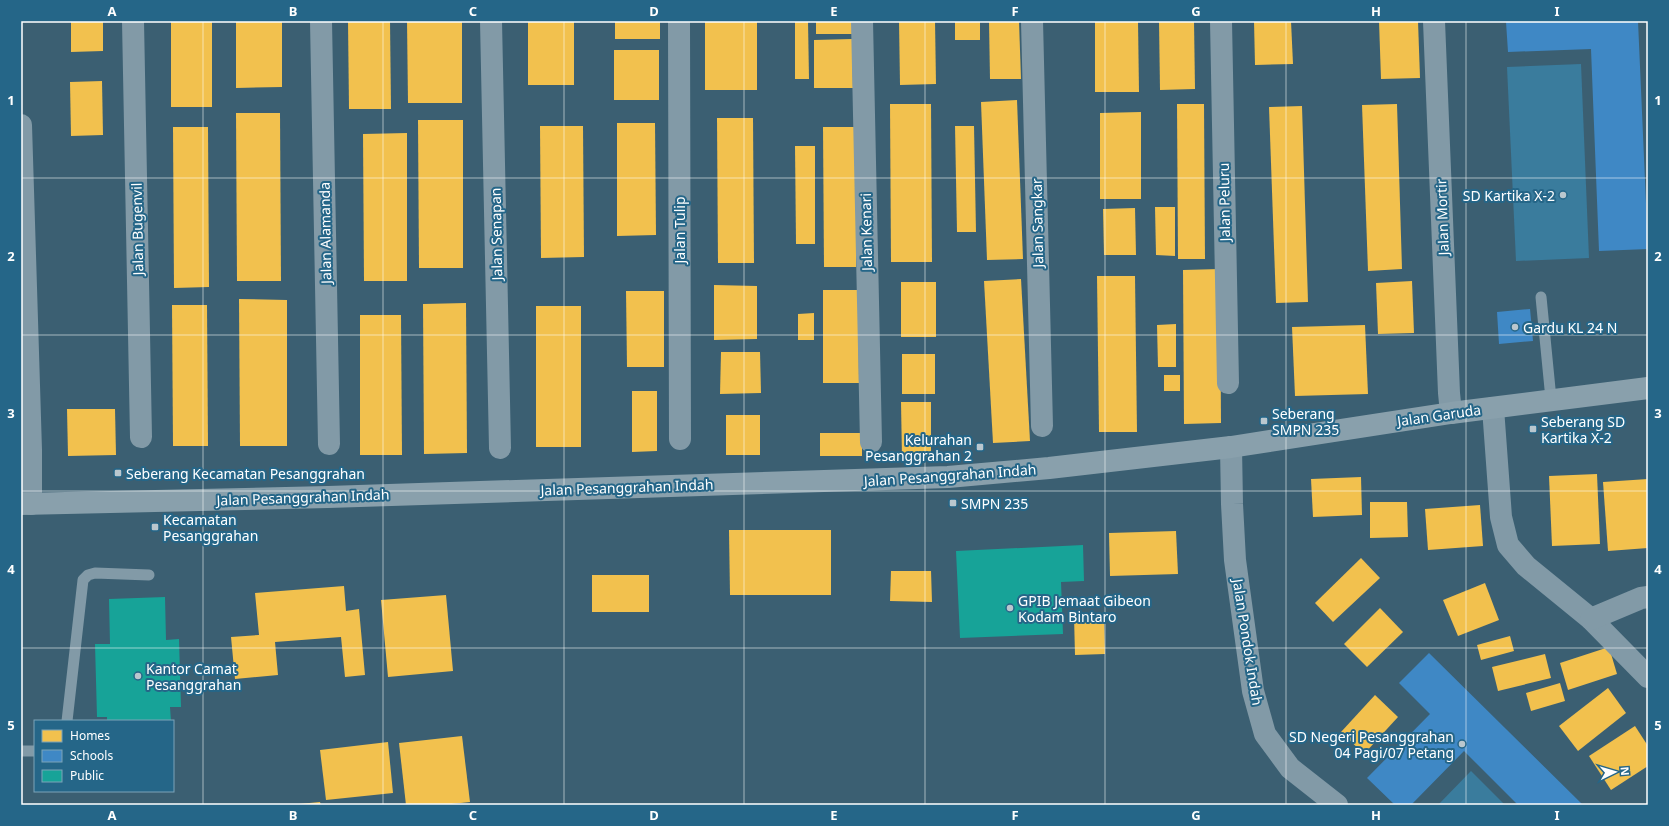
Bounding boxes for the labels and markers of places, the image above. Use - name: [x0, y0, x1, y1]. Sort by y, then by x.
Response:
- place label: SD Kartika X-2: [1463, 186, 1555, 205]
- marker: SD Kartika X-2: [1558, 190, 1568, 200]
- place label: Gardu KL 24 N: [1523, 318, 1617, 337]
- marker: Gardu KL 24 N: [1510, 322, 1520, 332]
- place label: Seberang SMPN 235: [1272, 404, 1339, 439]
- place label: Seberang SD Kartika X-2: [1541, 412, 1625, 447]
- marker: Seberang SMPN 235: [1259, 416, 1269, 426]
- marker: Seberang SD Kartika X-2: [1528, 424, 1538, 434]
- place label: Kelurahan Pesanggrahan 2: [865, 430, 972, 465]
- marker: Kelurahan Pesanggrahan 2: [975, 442, 985, 452]
- place label: Seberang Kecamatan Pesanggrahan: [126, 464, 365, 483]
- marker: Seberang Kecamatan Pesanggrahan: [113, 468, 123, 478]
- place label: SMPN 235: [961, 494, 1028, 513]
- marker: SMPN 235: [948, 498, 958, 508]
- place label: Kecamatan Pesanggrahan: [163, 510, 258, 545]
- marker: Kecamatan Pesanggrahan: [150, 522, 160, 532]
- place label: GPIB Jemaat Gibeon Kodam Bintaro: [1018, 591, 1151, 626]
- marker: GPIB Jemaat Gibeon Kodam Bintaro: [1005, 603, 1015, 613]
- place label: Kantor Camat Pesanggrahan: [146, 659, 241, 694]
- marker: Kantor Camat Pesanggrahan: [133, 671, 143, 681]
- place label: SD Negeri Pesanggrahan 04 Pagi/07 Petang: [1289, 727, 1454, 762]
- marker: SD Negeri Pesanggrahan 04 Pagi/07 Petang: [1457, 739, 1467, 749]

